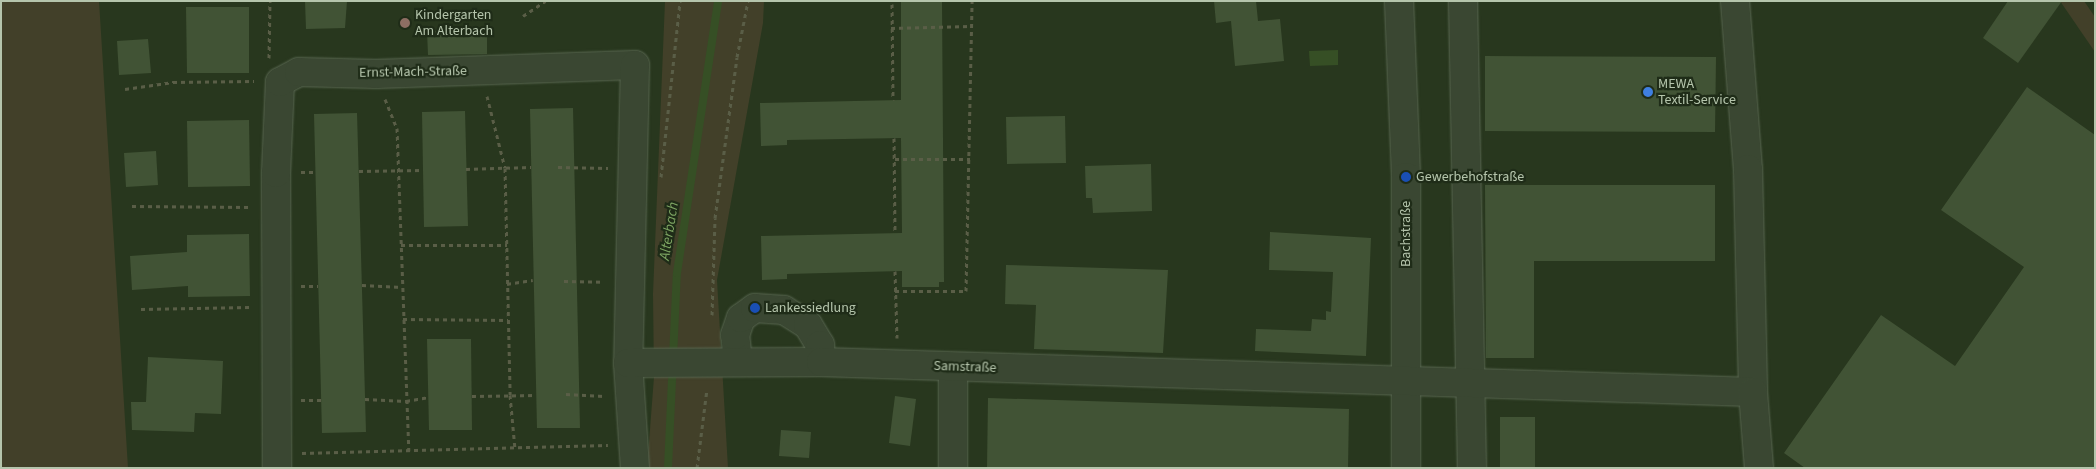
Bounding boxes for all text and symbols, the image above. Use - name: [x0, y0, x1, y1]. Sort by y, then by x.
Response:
- place label: Kindergarten Am Alterbach: [415, 7, 493, 40]
- marker: Kindergarten Am Alterbach: [399, 17, 411, 29]
- street label: Ernst-Mach-Straße: [359, 63, 467, 81]
- place label: MEWA Textil-Service: [1658, 76, 1736, 108]
- marker: MEWA Textil-Service: [1642, 86, 1654, 98]
- place label: Gewerbehofstraße: [1416, 169, 1524, 185]
- marker: Gewerbehofstraße: [1400, 171, 1412, 183]
- water label: Alterbach: [656, 201, 682, 261]
- street label: Bachstraße: [1398, 201, 1414, 267]
- place label: Lankessiedlung: [765, 300, 856, 316]
- marker: Lankessiedlung: [749, 302, 761, 314]
- street label: Samstraße: [933, 358, 997, 376]

